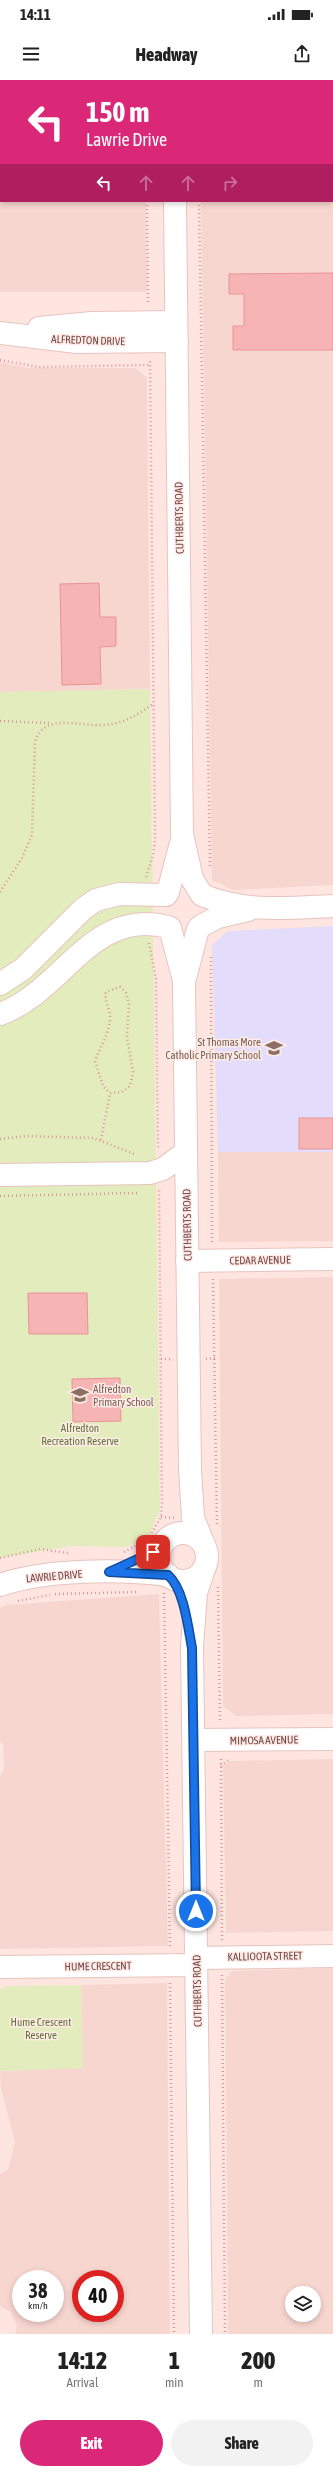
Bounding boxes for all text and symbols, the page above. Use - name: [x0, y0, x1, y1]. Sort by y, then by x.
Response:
- text: 14:11: [20, 6, 51, 23]
- icon: menu: [20, 43, 42, 65]
- icon: share: [291, 43, 313, 65]
- text: Headway: [136, 44, 197, 65]
- icon: left: [20, 96, 72, 148]
- text: 150 m: [86, 96, 149, 128]
- text: Lawrie Drive: [86, 129, 167, 150]
- icon: left: [93, 172, 115, 194]
- icon: ahead: [135, 172, 157, 194]
- icon: ahead: [177, 172, 199, 194]
- icon: right: [219, 172, 241, 194]
- street label: ALFREDTON DRIVE: [51, 333, 125, 347]
- street label: CUTHBERTS ROAD: [172, 482, 186, 554]
- place label: St Thomas More Catholic Primary School: [165, 1036, 261, 1061]
- school or university icon: St Thomas More Catholic Primary School: [264, 1038, 284, 1058]
- street label: CUTHBERTS ROAD: [180, 1189, 194, 1261]
- street label: CEDAR AVENUE: [229, 1253, 291, 1267]
- place label: Alfredton Primary School: [93, 1383, 154, 1408]
- school or university icon: Alfredton Primary School: [70, 1385, 90, 1405]
- park label: Alfredton Recreation Reserve: [41, 1422, 119, 1447]
- pin: [136, 1535, 170, 1569]
- icon: arrive: [142, 1541, 164, 1563]
- street label: LAWRIE DRIVE: [25, 1568, 83, 1584]
- street label: MIMOSA AVENUE: [230, 1733, 299, 1747]
- position arrow: [175, 1890, 217, 1932]
- street label: KALLIOOTA STREET: [227, 1949, 303, 1963]
- street label: CUTHBERTS ROAD: [190, 1955, 204, 2027]
- street label: HUME CRESCENT: [64, 1959, 132, 1973]
- park label: Hume Crescent Reserve: [11, 2016, 71, 2041]
- speed limit sign: 40: [72, 2270, 124, 2322]
- text: 38: [29, 2279, 47, 2302]
- map controls: [285, 2286, 321, 2322]
- button: layers: [285, 2286, 321, 2322]
- text: km/h: [28, 2300, 48, 2311]
- text: 14:12: [58, 2347, 107, 2374]
- text: 1: [169, 2347, 180, 2374]
- text: 200: [241, 2347, 275, 2374]
- text: Arrival: [67, 2375, 98, 2390]
- text: min: [165, 2375, 184, 2390]
- text: m: [254, 2375, 263, 2390]
- button: Exit: [20, 2420, 163, 2466]
- button: Share: [171, 2420, 313, 2466]

